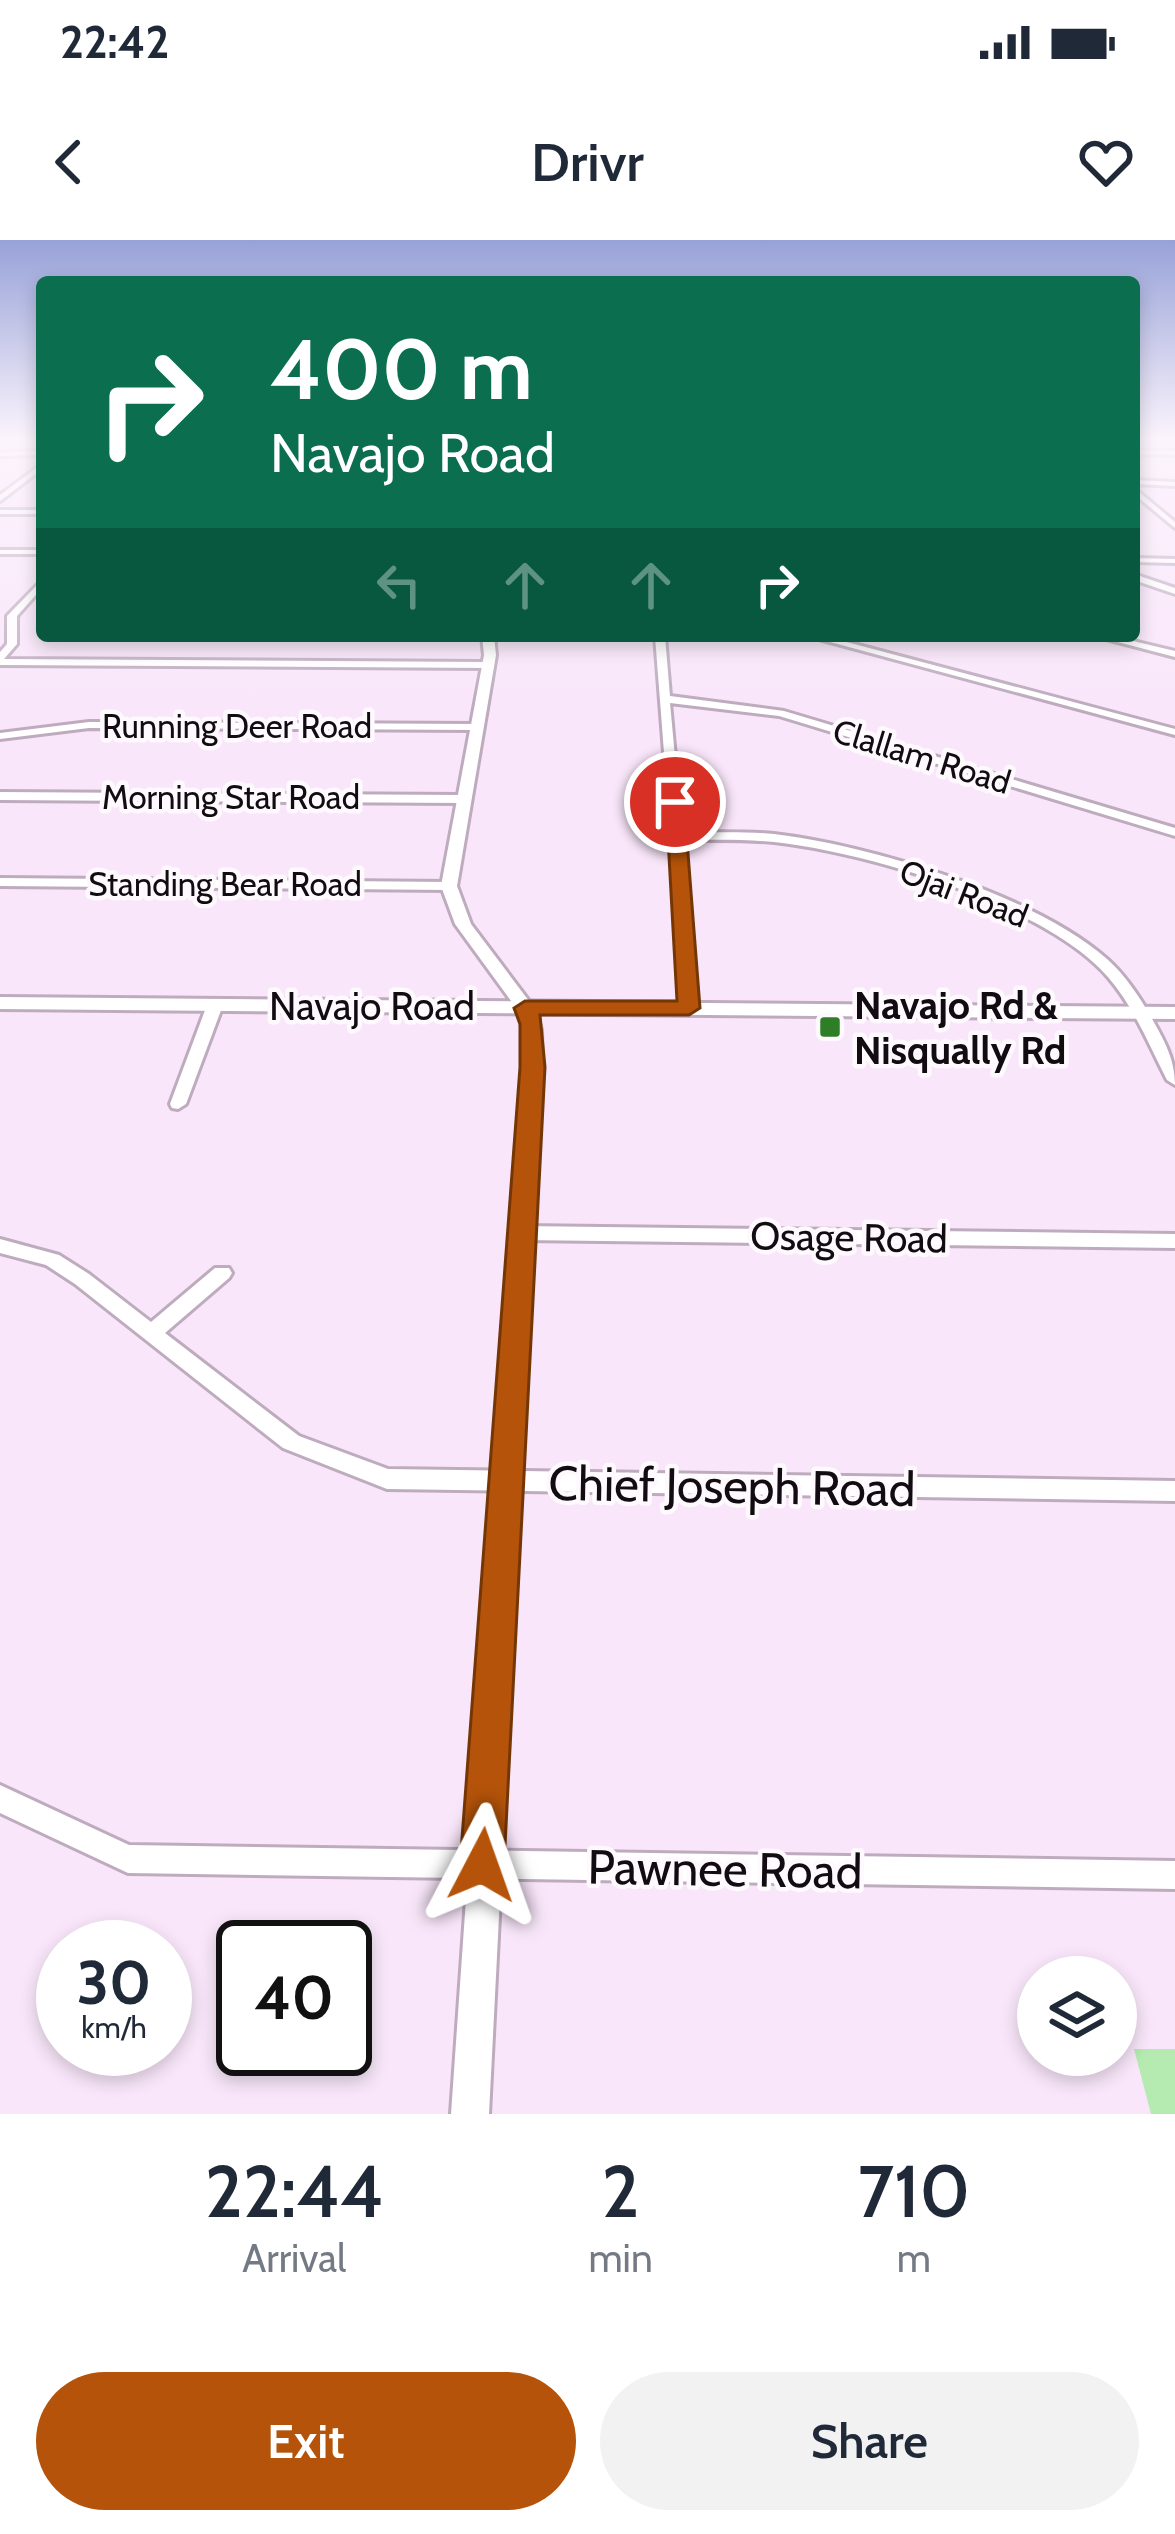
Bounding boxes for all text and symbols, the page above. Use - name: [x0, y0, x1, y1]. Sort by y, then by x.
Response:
- text: 22:42: [60, 15, 169, 69]
- icon: back: [36, 129, 102, 195]
- text: Drivr: [531, 129, 644, 195]
- icon: heart: [1073, 129, 1139, 195]
- text: 400 m: [270, 318, 533, 420]
- icon: right: [72, 324, 228, 480]
- text: Navajo Road: [270, 420, 555, 486]
- icon: left: [366, 552, 432, 618]
- icon: ahead: [492, 552, 558, 618]
- icon: ahead: [618, 552, 684, 618]
- icon: right: [744, 552, 810, 618]
- street label: Running Deer Road: [102, 706, 372, 746]
- street label: Clallam Road: [828, 710, 1016, 802]
- pin: [624, 751, 726, 853]
- icon: arrive: [642, 769, 708, 835]
- street label: Morning Star Road: [102, 777, 360, 817]
- street label: Ojai Road: [894, 850, 1034, 936]
- street label: Standing Bear Road: [88, 864, 362, 904]
- place label: Navajo Rd & Nisqually Rd: [854, 981, 1066, 1074]
- street label: Navajo Road: [269, 982, 475, 1030]
- marker: Navajo Rd & Nisqually Rd: [817, 1014, 843, 1040]
- street label: Osage Road: [750, 1211, 948, 1263]
- street label: Chief Joseph Road: [548, 1454, 916, 1518]
- position arrow: [419, 1802, 545, 1928]
- street label: Pawnee Road: [587, 1838, 863, 1900]
- speed limit sign: 40: [216, 1920, 372, 2076]
- text: 30: [77, 1946, 151, 2019]
- map controls: [1017, 1956, 1137, 2076]
- button: layers: [1017, 1956, 1137, 2076]
- text: km/h: [81, 2009, 147, 2046]
- text: 22:44: [205, 2148, 384, 2235]
- text: 2: [602, 2148, 640, 2235]
- text: 710: [858, 2148, 970, 2235]
- text: Arrival: [242, 2234, 346, 2282]
- text: min: [588, 2234, 653, 2282]
- text: m: [897, 2234, 931, 2282]
- button: Exit: [36, 2372, 576, 2510]
- button: Share: [600, 2372, 1139, 2510]

